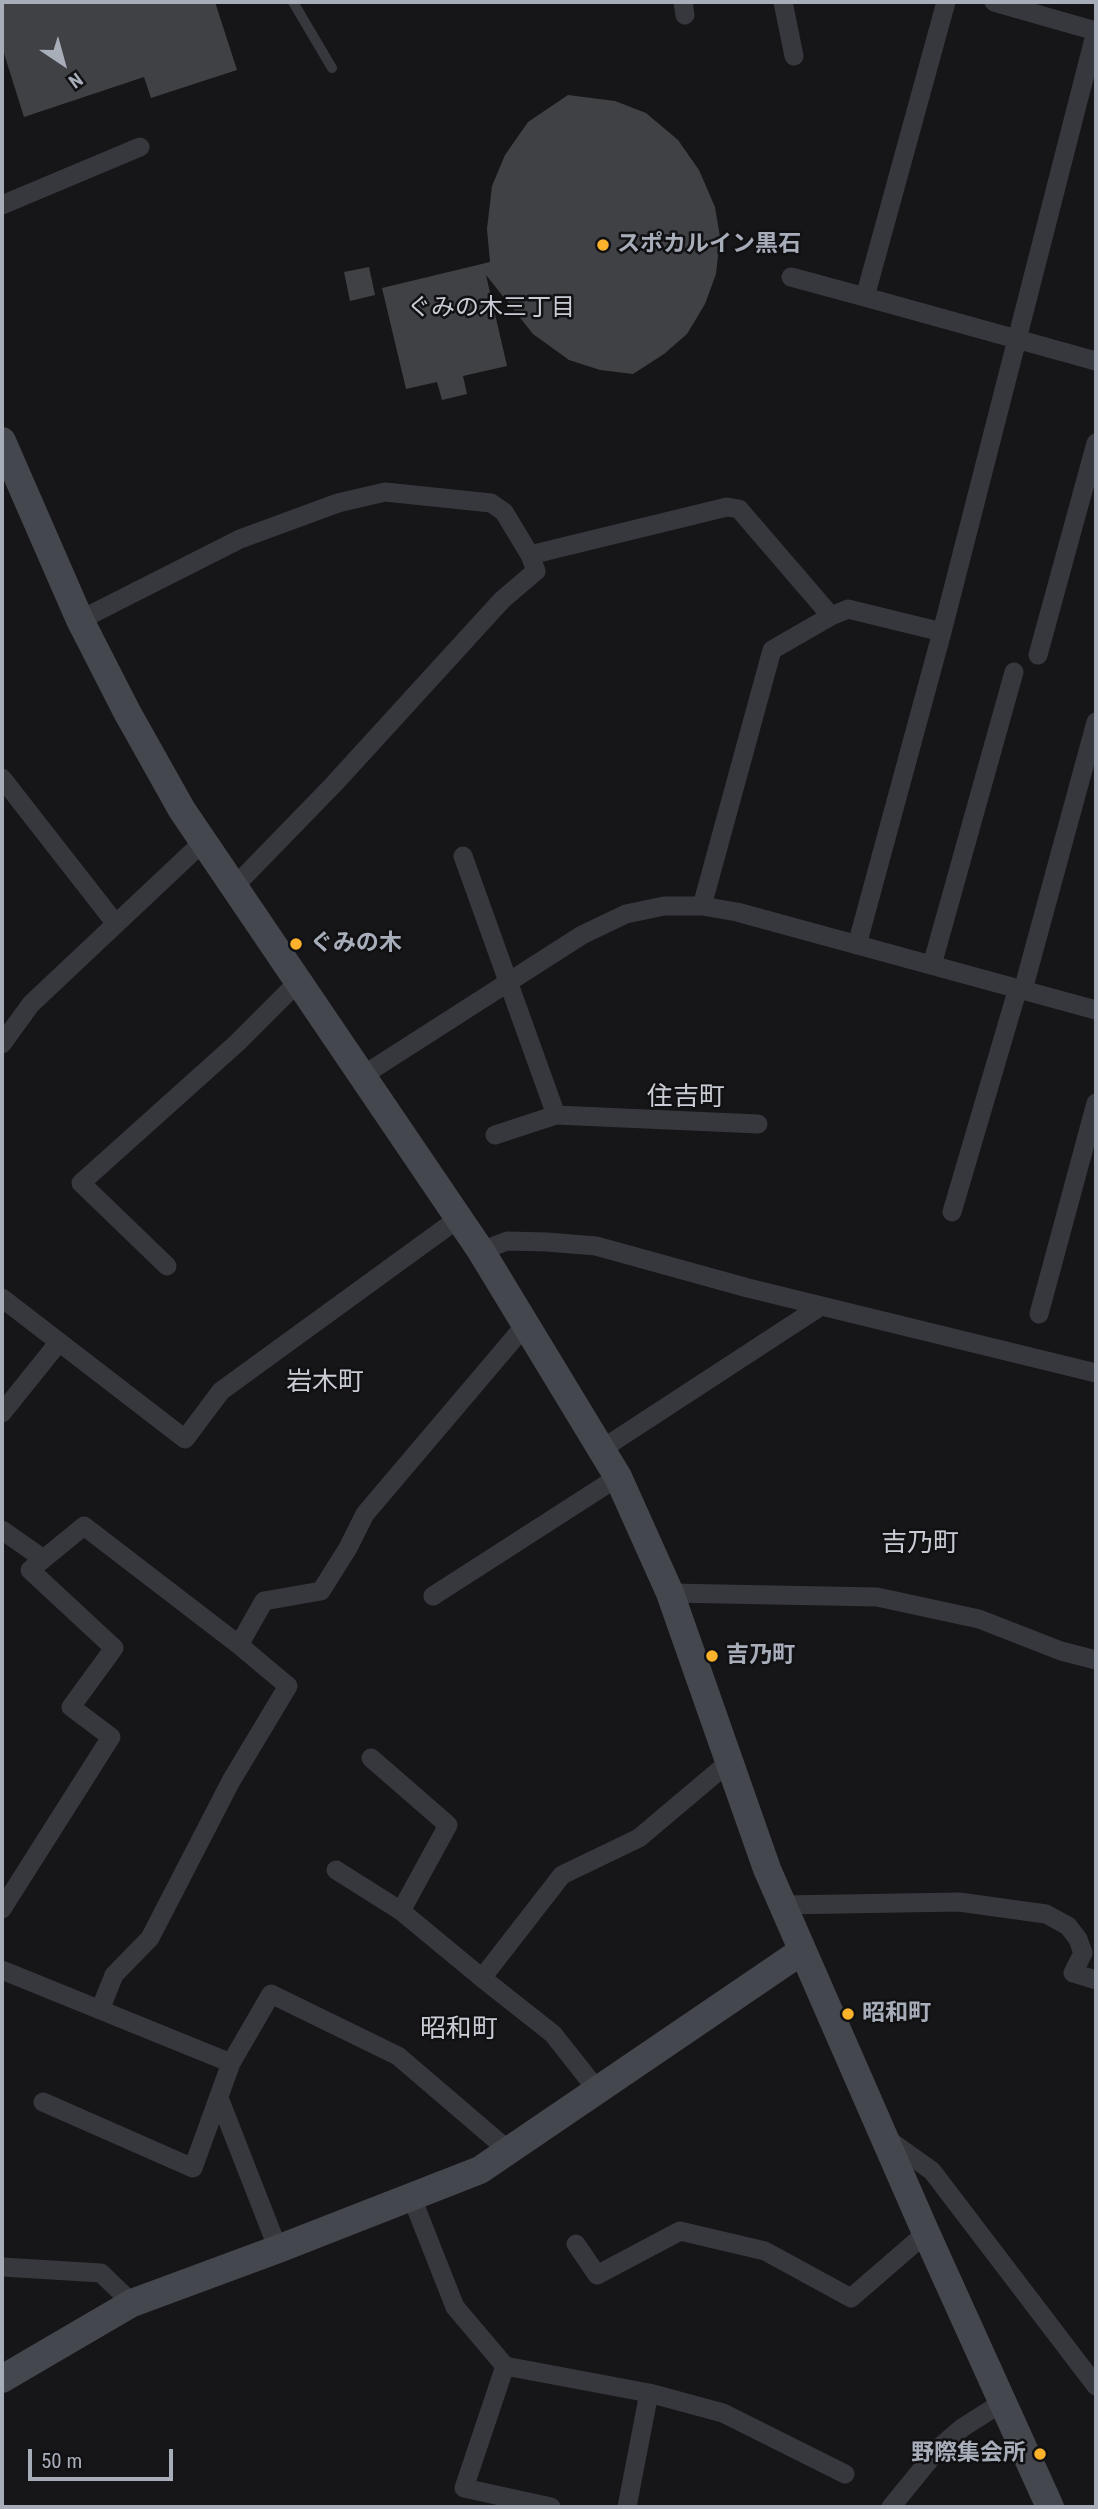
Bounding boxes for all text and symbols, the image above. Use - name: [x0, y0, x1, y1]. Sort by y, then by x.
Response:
- north arrow: [28, 28, 98, 98]
- text: N: [64, 68, 87, 93]
- place label: スポカルイン黒石: [617, 231, 801, 259]
- marker: スポカルイン黒石: [595, 237, 611, 253]
- district label: ぐみの木三丁目: [407, 295, 575, 323]
- place label: ぐみの木: [310, 930, 402, 958]
- marker: ぐみの木: [288, 936, 304, 952]
- district label: 住吉町: [647, 1082, 725, 1114]
- district label: 岩木町: [286, 1367, 364, 1399]
- district label: 吉乃町: [881, 1528, 959, 1560]
- place label: 吉乃町: [726, 1642, 795, 1670]
- marker: 吉乃町: [704, 1648, 720, 1664]
- place label: 昭和町: [862, 2000, 931, 2028]
- marker: 昭和町: [840, 2006, 856, 2022]
- district label: 昭和町: [420, 2014, 498, 2046]
- scale bar: [32, 2436, 177, 2480]
- place label: 野際集会所: [911, 2440, 1026, 2468]
- marker: 野際集会所: [1032, 2446, 1048, 2462]
- text: 50 m: [41, 2449, 82, 2473]

